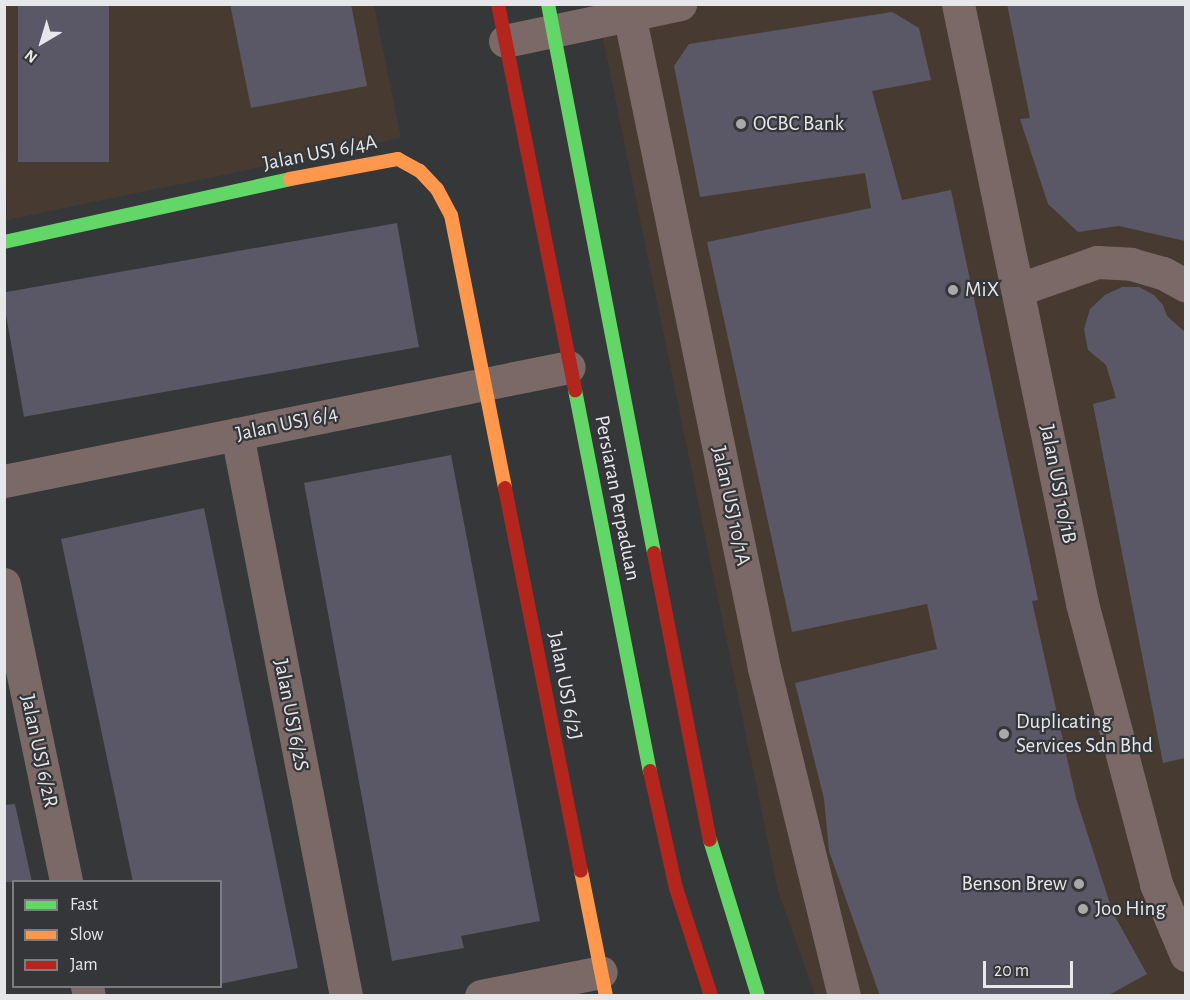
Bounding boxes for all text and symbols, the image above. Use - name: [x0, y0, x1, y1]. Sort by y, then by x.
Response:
- north arrow: [12, 12, 72, 72]
- text: N: [22, 46, 40, 66]
- place label: OCBC Bank: [753, 111, 844, 137]
- marker: OCBC Bank: [734, 117, 748, 131]
- street label: Jalan USJ 6/4A: [261, 130, 379, 176]
- place label: MiX: [965, 277, 999, 303]
- marker: MiX: [946, 283, 960, 297]
- street label: Jalan USJ 6/4: [234, 401, 340, 447]
- street label: Persiaran Perpaduan: [589, 413, 645, 583]
- street label: Jalan USJ 10/1B: [1034, 422, 1082, 546]
- street label: Jalan USJ 10/1A: [706, 444, 756, 568]
- street label: Jalan USJ 6/2J: [542, 630, 588, 742]
- street label: Jalan USJ 6/2S: [268, 657, 314, 773]
- street label: Jalan USJ 6/2R: [15, 692, 63, 810]
- place label: Duplicating Services Sdn Bhd: [1016, 709, 1153, 759]
- marker: Duplicating Services Sdn Bhd: [997, 727, 1011, 741]
- place label: Benson Brew: [962, 871, 1067, 897]
- marker: Benson Brew: [1072, 877, 1086, 891]
- legend: [12, 880, 222, 988]
- text: Fast: [70, 896, 98, 914]
- place label: Joo Hing: [1095, 896, 1166, 922]
- marker: Joo Hing: [1076, 902, 1090, 916]
- text: Slow: [70, 926, 103, 944]
- scale bar: [986, 949, 1076, 987]
- text: Jam: [70, 956, 98, 974]
- text: 20 m: [994, 962, 1029, 980]

